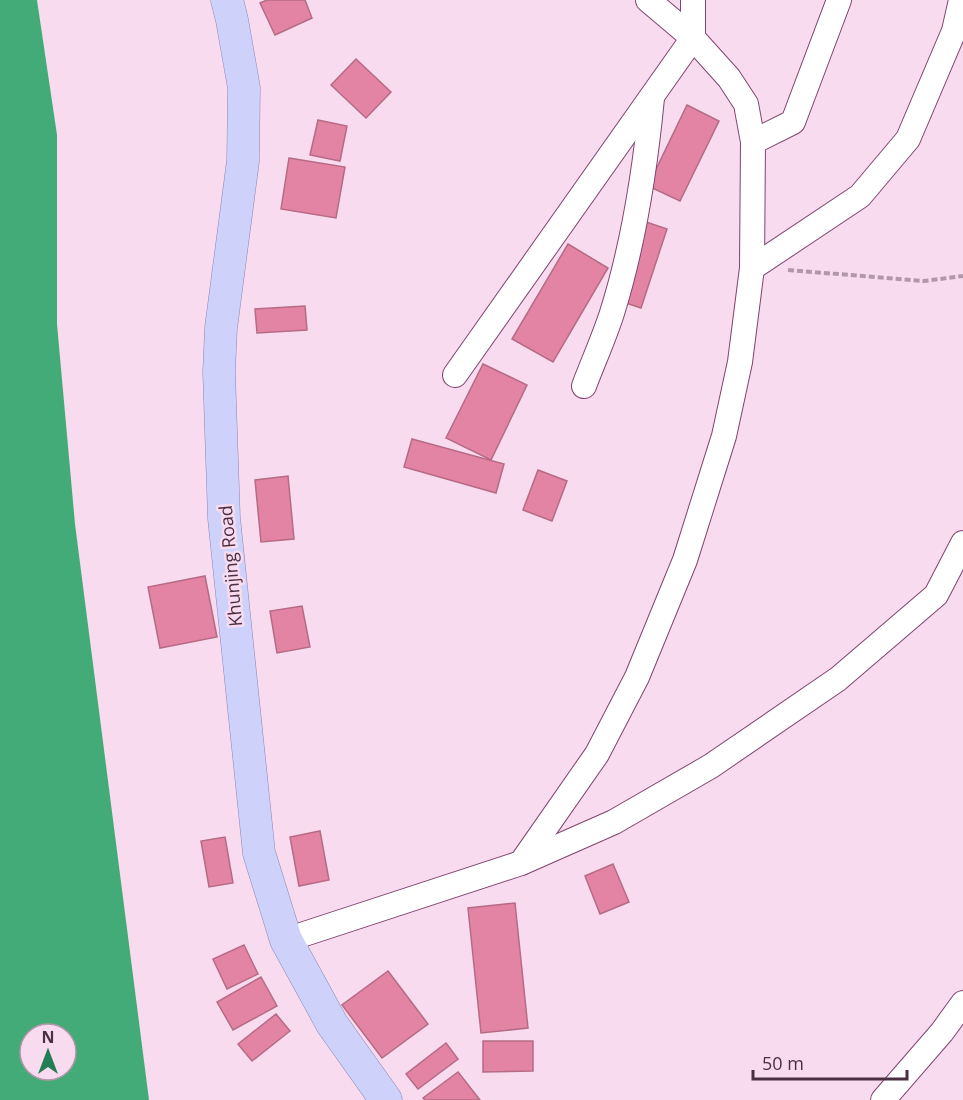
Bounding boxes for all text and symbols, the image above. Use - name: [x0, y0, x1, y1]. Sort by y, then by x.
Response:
- street label: Khunjing Road: [213, 504, 247, 628]
- north arrow: [18, 1022, 78, 1082]
- text: N: [41, 1026, 55, 1048]
- scale bar: [753, 1043, 908, 1081]
- text: 50 m: [762, 1051, 804, 1075]

